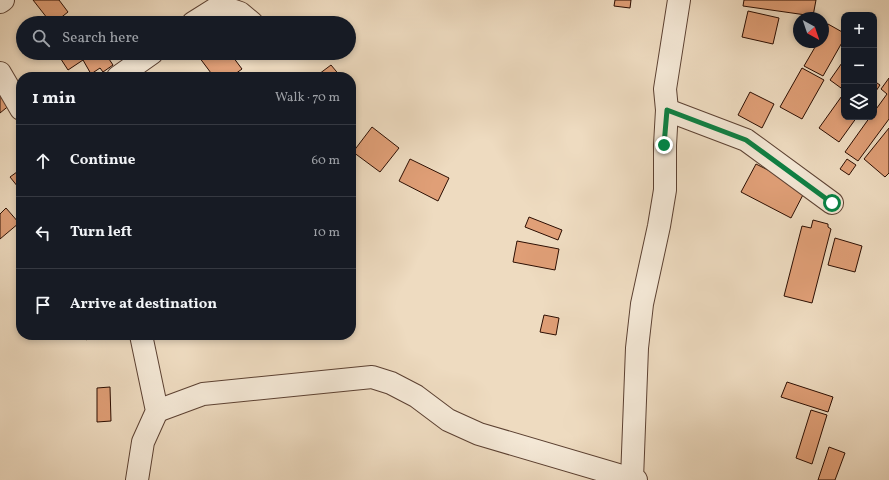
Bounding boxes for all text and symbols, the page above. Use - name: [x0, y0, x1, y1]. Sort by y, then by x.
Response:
- north arrow: [793, 12, 829, 48]
- map controls: [841, 12, 877, 120]
- button: +: [841, 12, 877, 48]
- search box: [16, 16, 356, 60]
- icon: search: [30, 27, 52, 49]
- text: Search here: [62, 28, 139, 49]
- button: −: [841, 48, 877, 84]
- button: layers: [841, 84, 877, 120]
- text: 1 min: [32, 87, 76, 110]
- text: Walk · 70 m: [275, 89, 340, 107]
- route end: [655, 136, 673, 154]
- icon: ahead: [32, 150, 54, 172]
- text: Continue: [70, 150, 135, 171]
- text: 60 m: [312, 152, 340, 170]
- route start: [823, 194, 841, 212]
- icon: left: [32, 222, 54, 244]
- text: Turn left: [70, 222, 132, 243]
- text: 10 m: [313, 224, 340, 242]
- icon: arrive: [32, 294, 54, 316]
- text: Arrive at destination: [70, 294, 217, 315]

